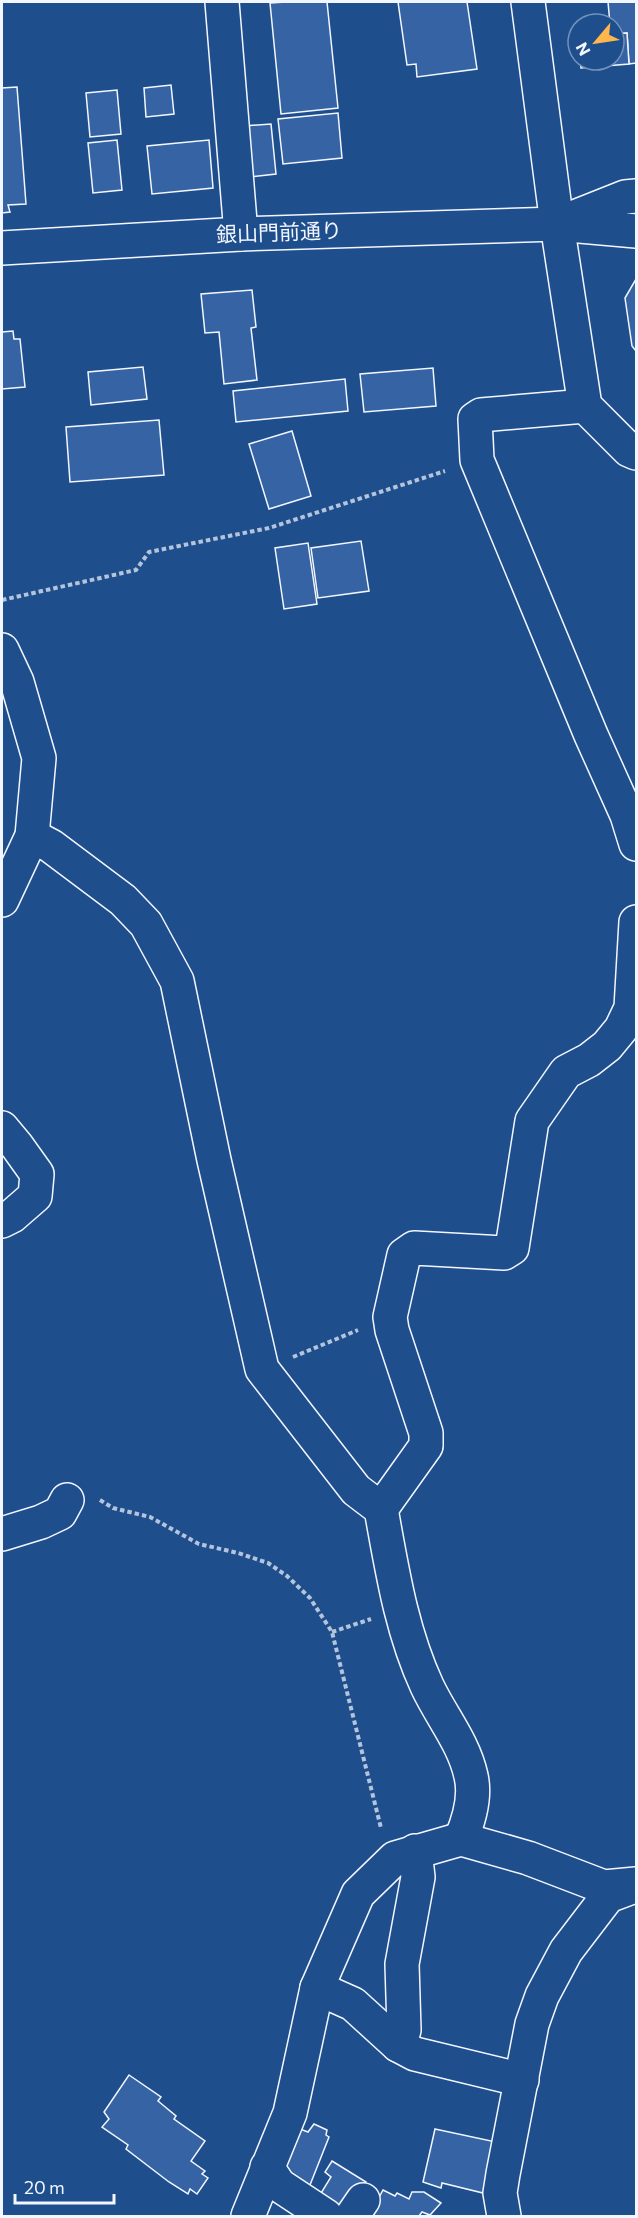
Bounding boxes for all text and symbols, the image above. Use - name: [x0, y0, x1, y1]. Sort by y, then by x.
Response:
- north arrow: [566, 12, 626, 72]
- text: N: [571, 40, 594, 59]
- street label: 銀山門前通り: [216, 217, 342, 246]
- scale bar: [15, 2167, 114, 2205]
- text: 20 m: [24, 2176, 65, 2198]

